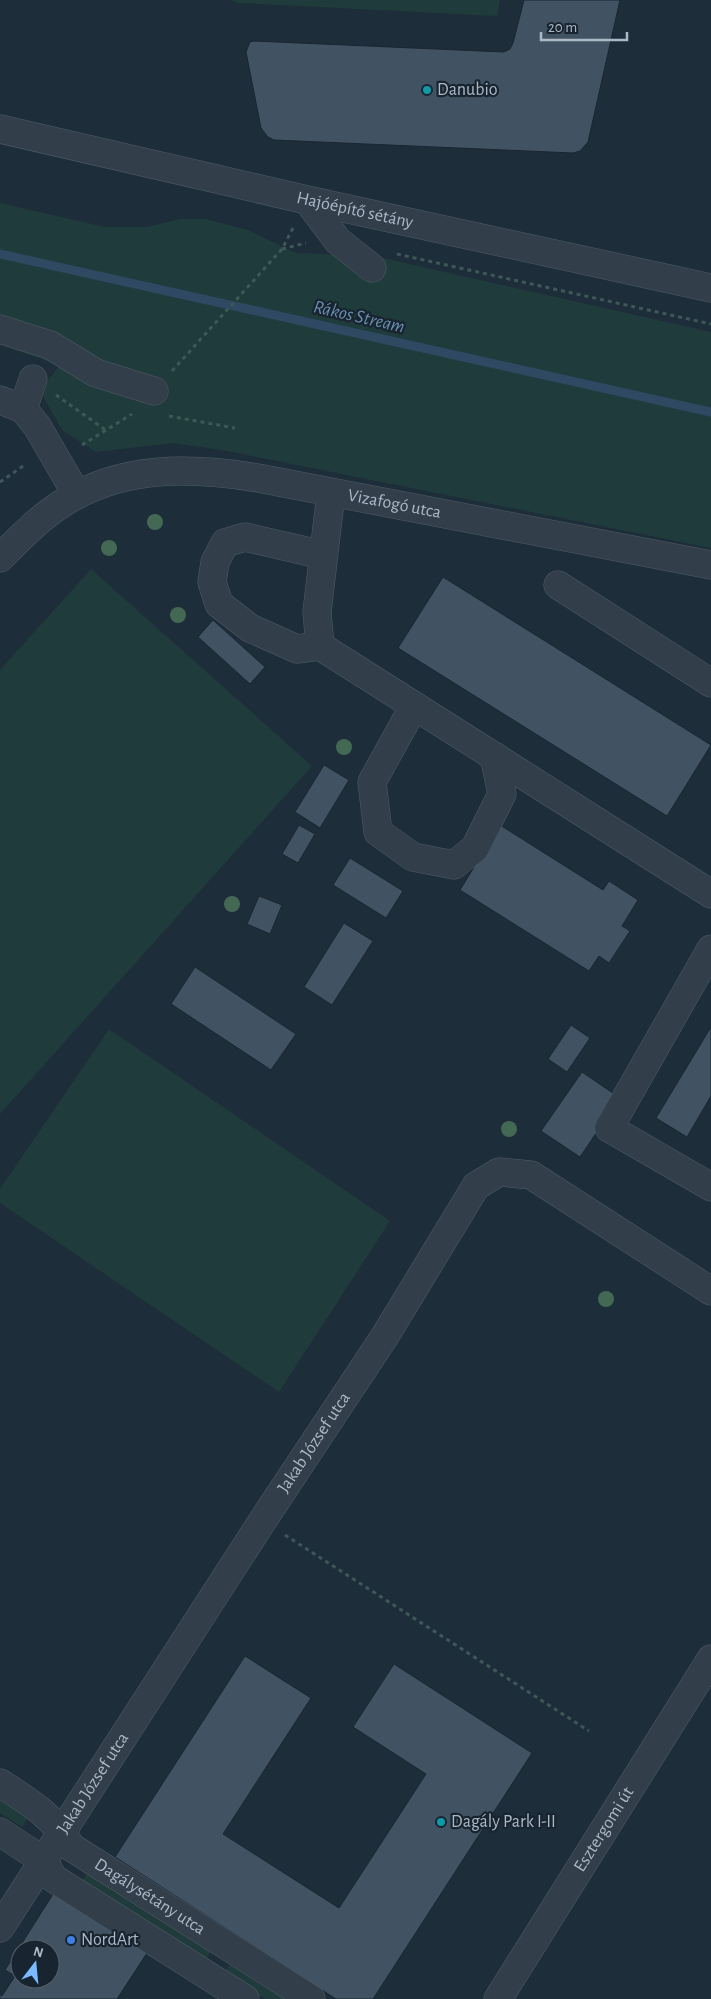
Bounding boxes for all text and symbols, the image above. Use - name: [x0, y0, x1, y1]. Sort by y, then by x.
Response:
- scale bar: [541, 10, 627, 42]
- text: 20 m: [548, 20, 577, 35]
- place label: Danubio: [437, 81, 498, 99]
- marker: Danubio: [421, 84, 433, 96]
- street label: Hajóépítő sétány: [295, 189, 415, 232]
- water label: Rákos Stream: [311, 297, 407, 337]
- street label: Vizafogó utca: [346, 486, 442, 522]
- street label: Jakab József utca: [274, 1389, 354, 1496]
- street label: Jakab József utca: [54, 1730, 132, 1837]
- street label: Esztergomi út: [571, 1784, 638, 1875]
- place label: Dagály Park I-II: [451, 1813, 556, 1831]
- marker: Dagály Park I-II: [435, 1816, 447, 1828]
- street label: Dagálysétány utca: [91, 1855, 208, 1939]
- place label: NordArt: [81, 1931, 139, 1949]
- marker: NordArt: [65, 1934, 77, 1946]
- north arrow: [10, 1939, 60, 1989]
- text: N: [32, 1944, 45, 1961]

